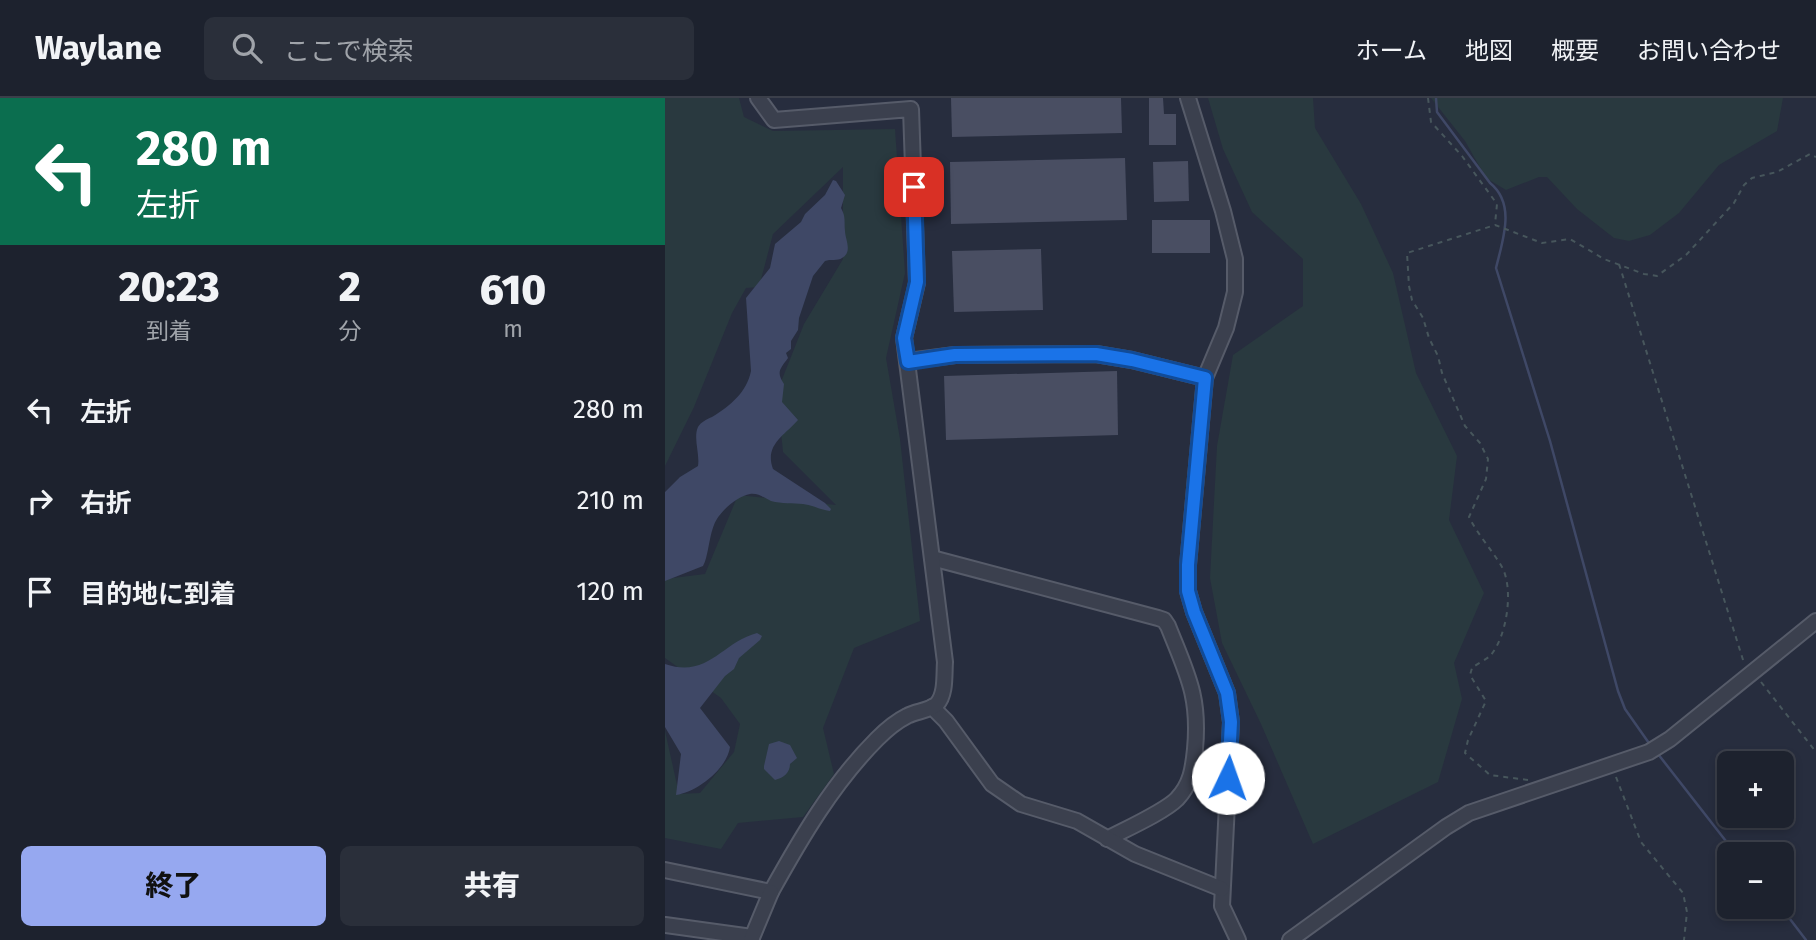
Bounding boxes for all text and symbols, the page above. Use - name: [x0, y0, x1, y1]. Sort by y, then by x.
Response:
- search box: [204, 17, 694, 80]
- text: Waylane: [35, 28, 162, 68]
- icon: search: [228, 29, 266, 67]
- text: ここで検索: [284, 36, 414, 67]
- text: ホーム: [1356, 37, 1427, 65]
- text: 地図: [1465, 37, 1513, 65]
- text: 概要: [1551, 37, 1599, 65]
- text: お問い合わせ: [1637, 37, 1781, 65]
- text: 280 m: [136, 119, 272, 178]
- icon: left: [21, 126, 112, 217]
- pin: [884, 157, 944, 217]
- icon: arrive: [895, 168, 933, 206]
- text: 左折: [136, 186, 200, 224]
- text: 20:23: [119, 262, 220, 312]
- text: 2: [339, 262, 361, 312]
- text: 610: [480, 265, 546, 315]
- text: m: [503, 315, 523, 343]
- text: 到着: [146, 317, 192, 345]
- text: 分: [338, 317, 361, 345]
- icon: left: [21, 391, 59, 429]
- text: 280 m: [573, 394, 644, 425]
- text: 左折: [80, 397, 132, 428]
- icon: right: [21, 482, 59, 520]
- text: 210 m: [577, 485, 644, 516]
- text: 右折: [80, 488, 132, 519]
- icon: arrive: [21, 573, 59, 611]
- text: 120 m: [576, 576, 644, 607]
- text: 目的地に到着: [80, 579, 236, 610]
- position arrow: [1191, 741, 1265, 815]
- map controls: [1717, 751, 1794, 919]
- button: +: [1717, 751, 1794, 828]
- button: −: [1717, 842, 1794, 919]
- button: 終了: [21, 846, 326, 926]
- button: 共有: [340, 846, 644, 926]

